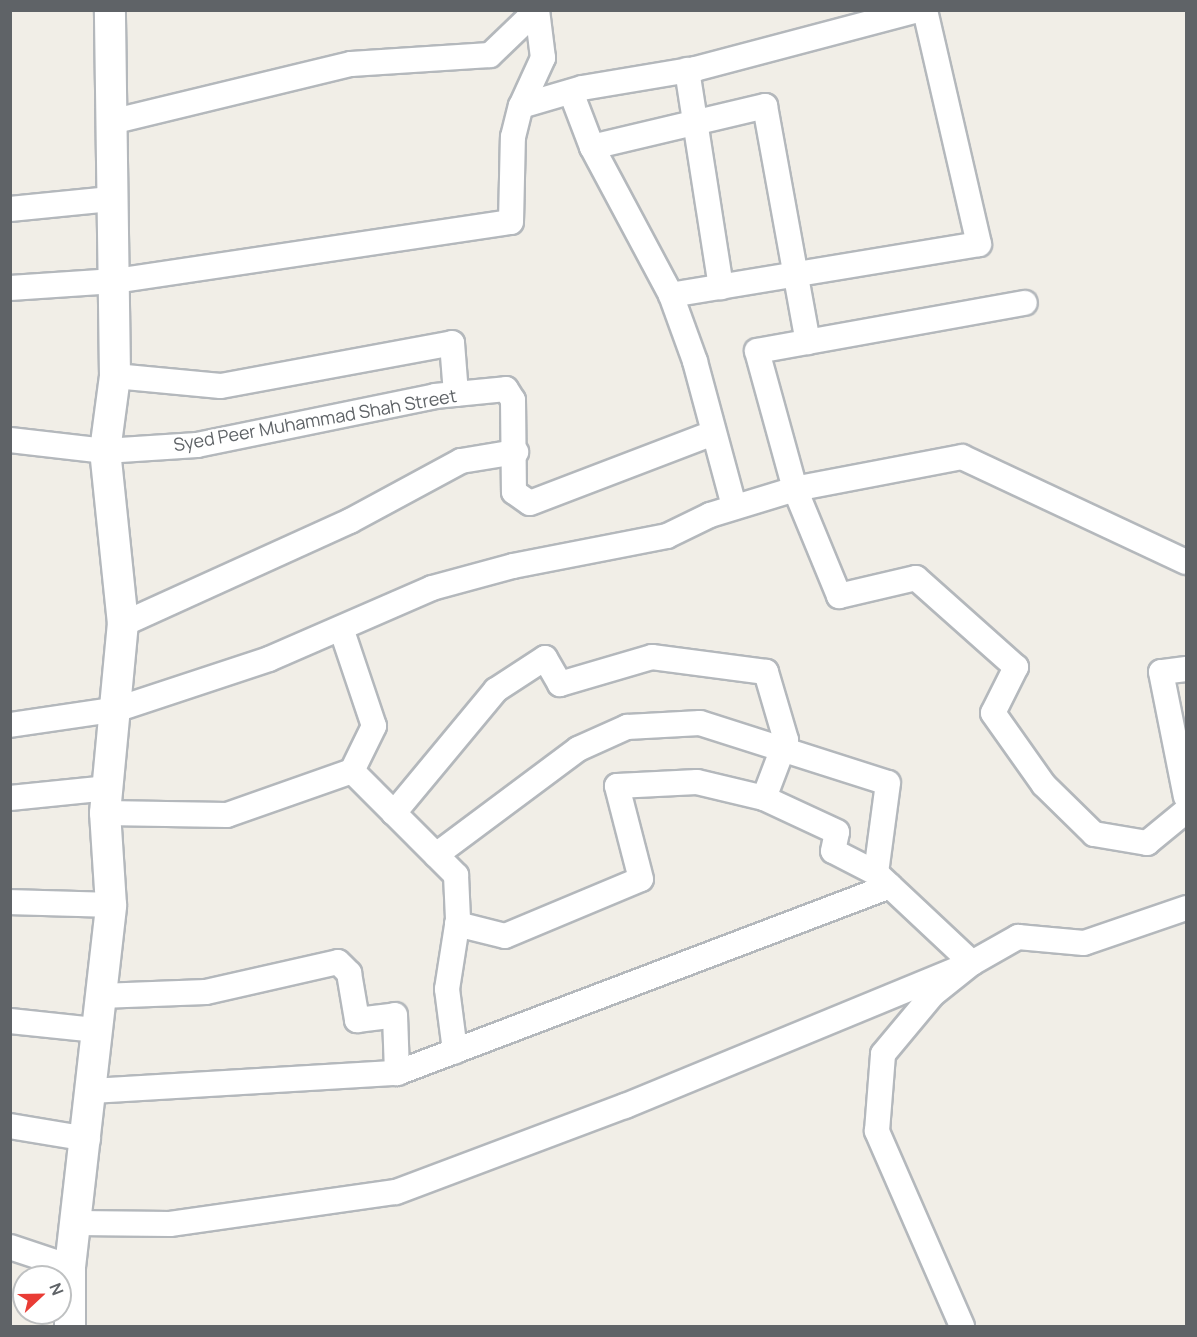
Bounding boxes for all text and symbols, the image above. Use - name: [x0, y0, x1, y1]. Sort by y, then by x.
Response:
- street label: Syed Peer Muhammad Shah Street: [172, 384, 458, 456]
- north arrow: [12, 1265, 72, 1325]
- text: N: [44, 1280, 69, 1298]

